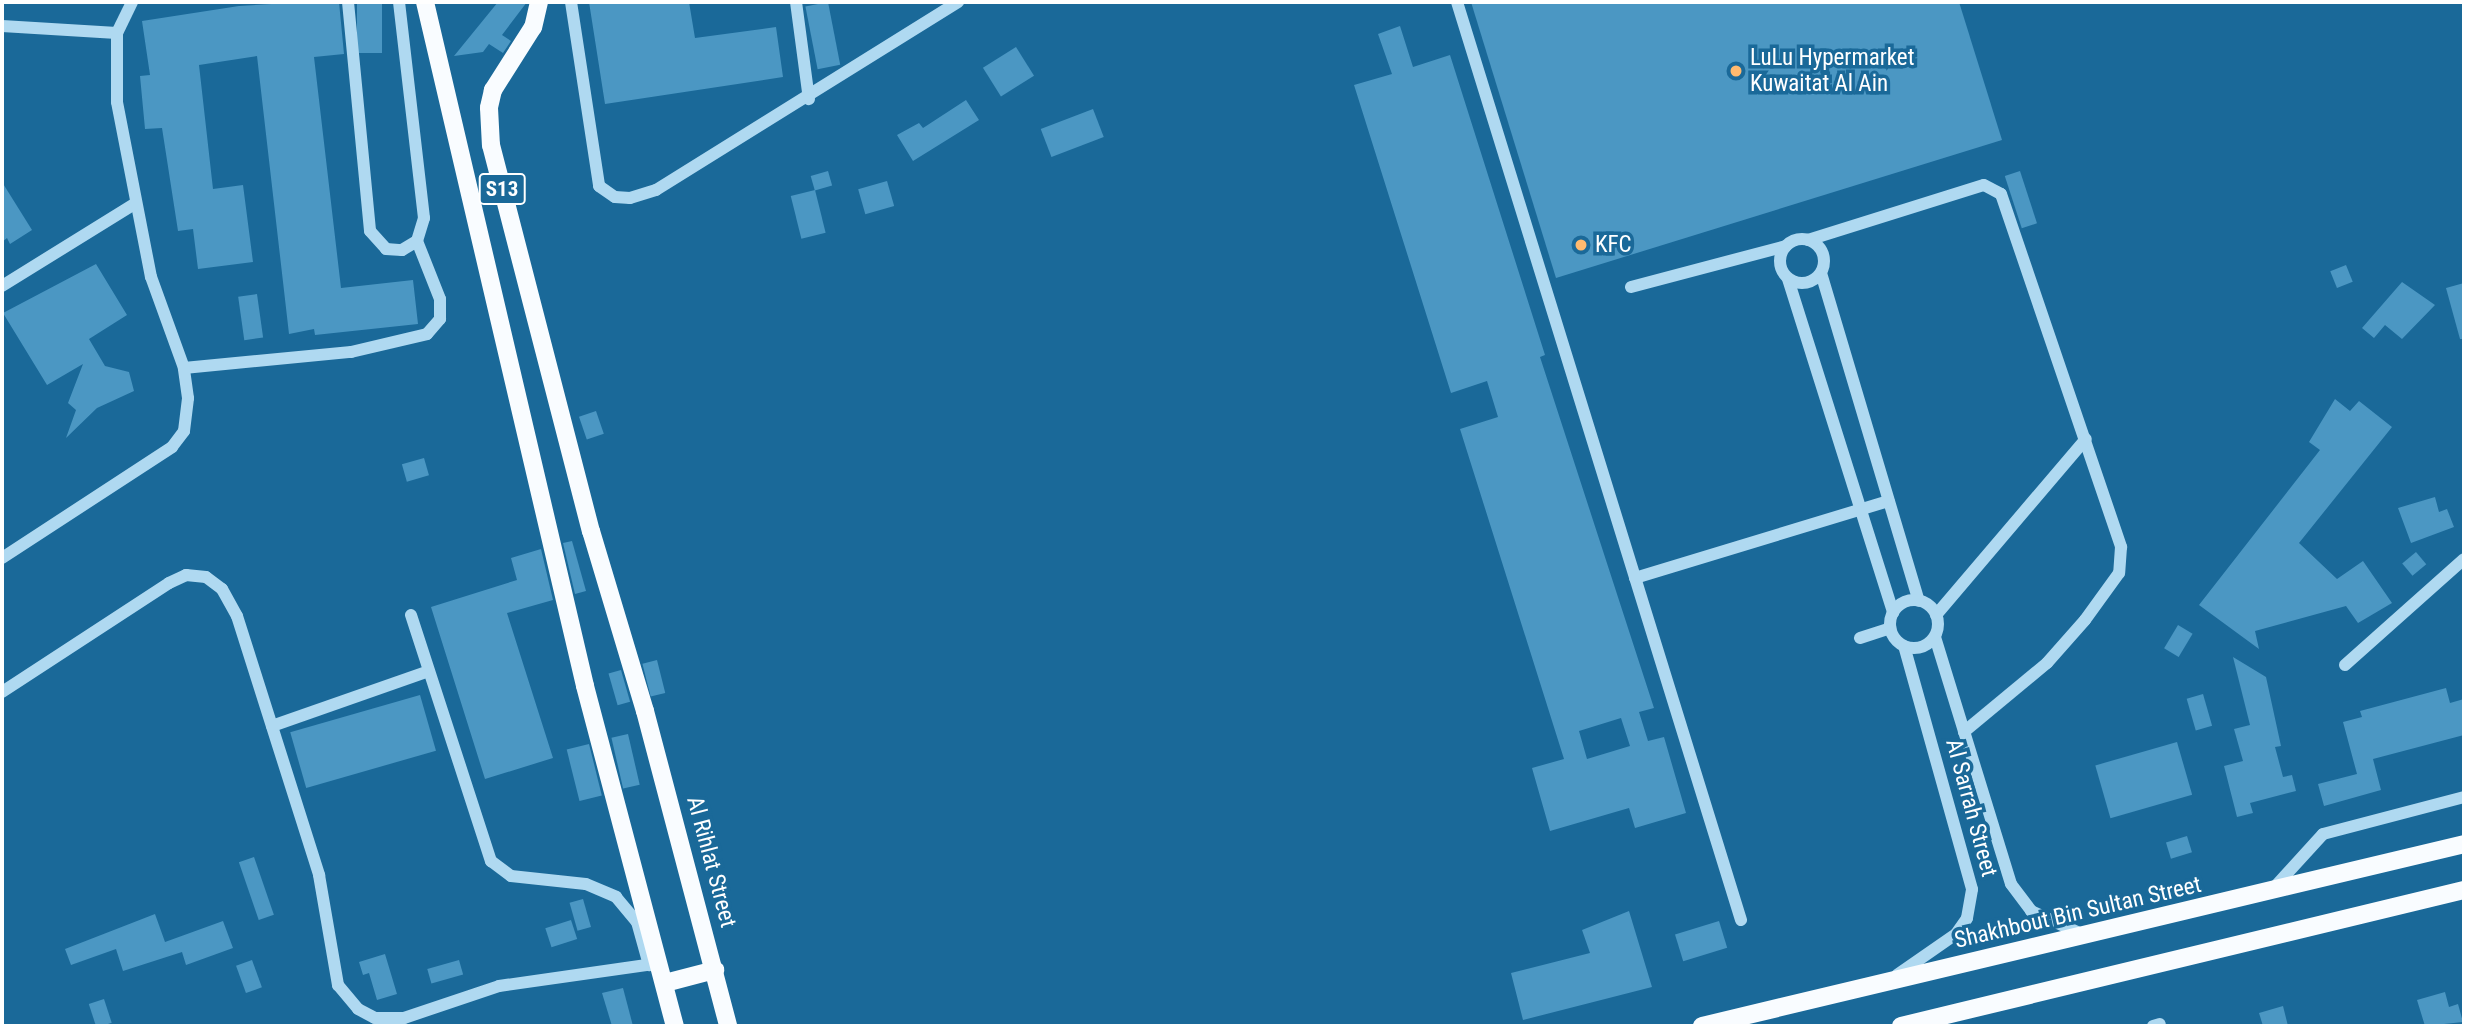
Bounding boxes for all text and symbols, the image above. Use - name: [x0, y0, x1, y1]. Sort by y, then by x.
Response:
- place label: LuLu Hypermarket Kuwaitat Al Ain: [1750, 44, 1914, 98]
- marker: LuLu Hypermarket Kuwaitat Al Ain: [1728, 63, 1744, 79]
- road number: S13: [477, 172, 526, 206]
- place label: KFC: [1595, 231, 1632, 259]
- marker: KFC: [1573, 237, 1589, 253]
- street label: Al Sarrah Street: [1939, 736, 2003, 880]
- street label: Al Rihlat Street: [680, 793, 742, 931]
- street label: Shakhbout Bin Sultan Street: [1952, 871, 2204, 955]

